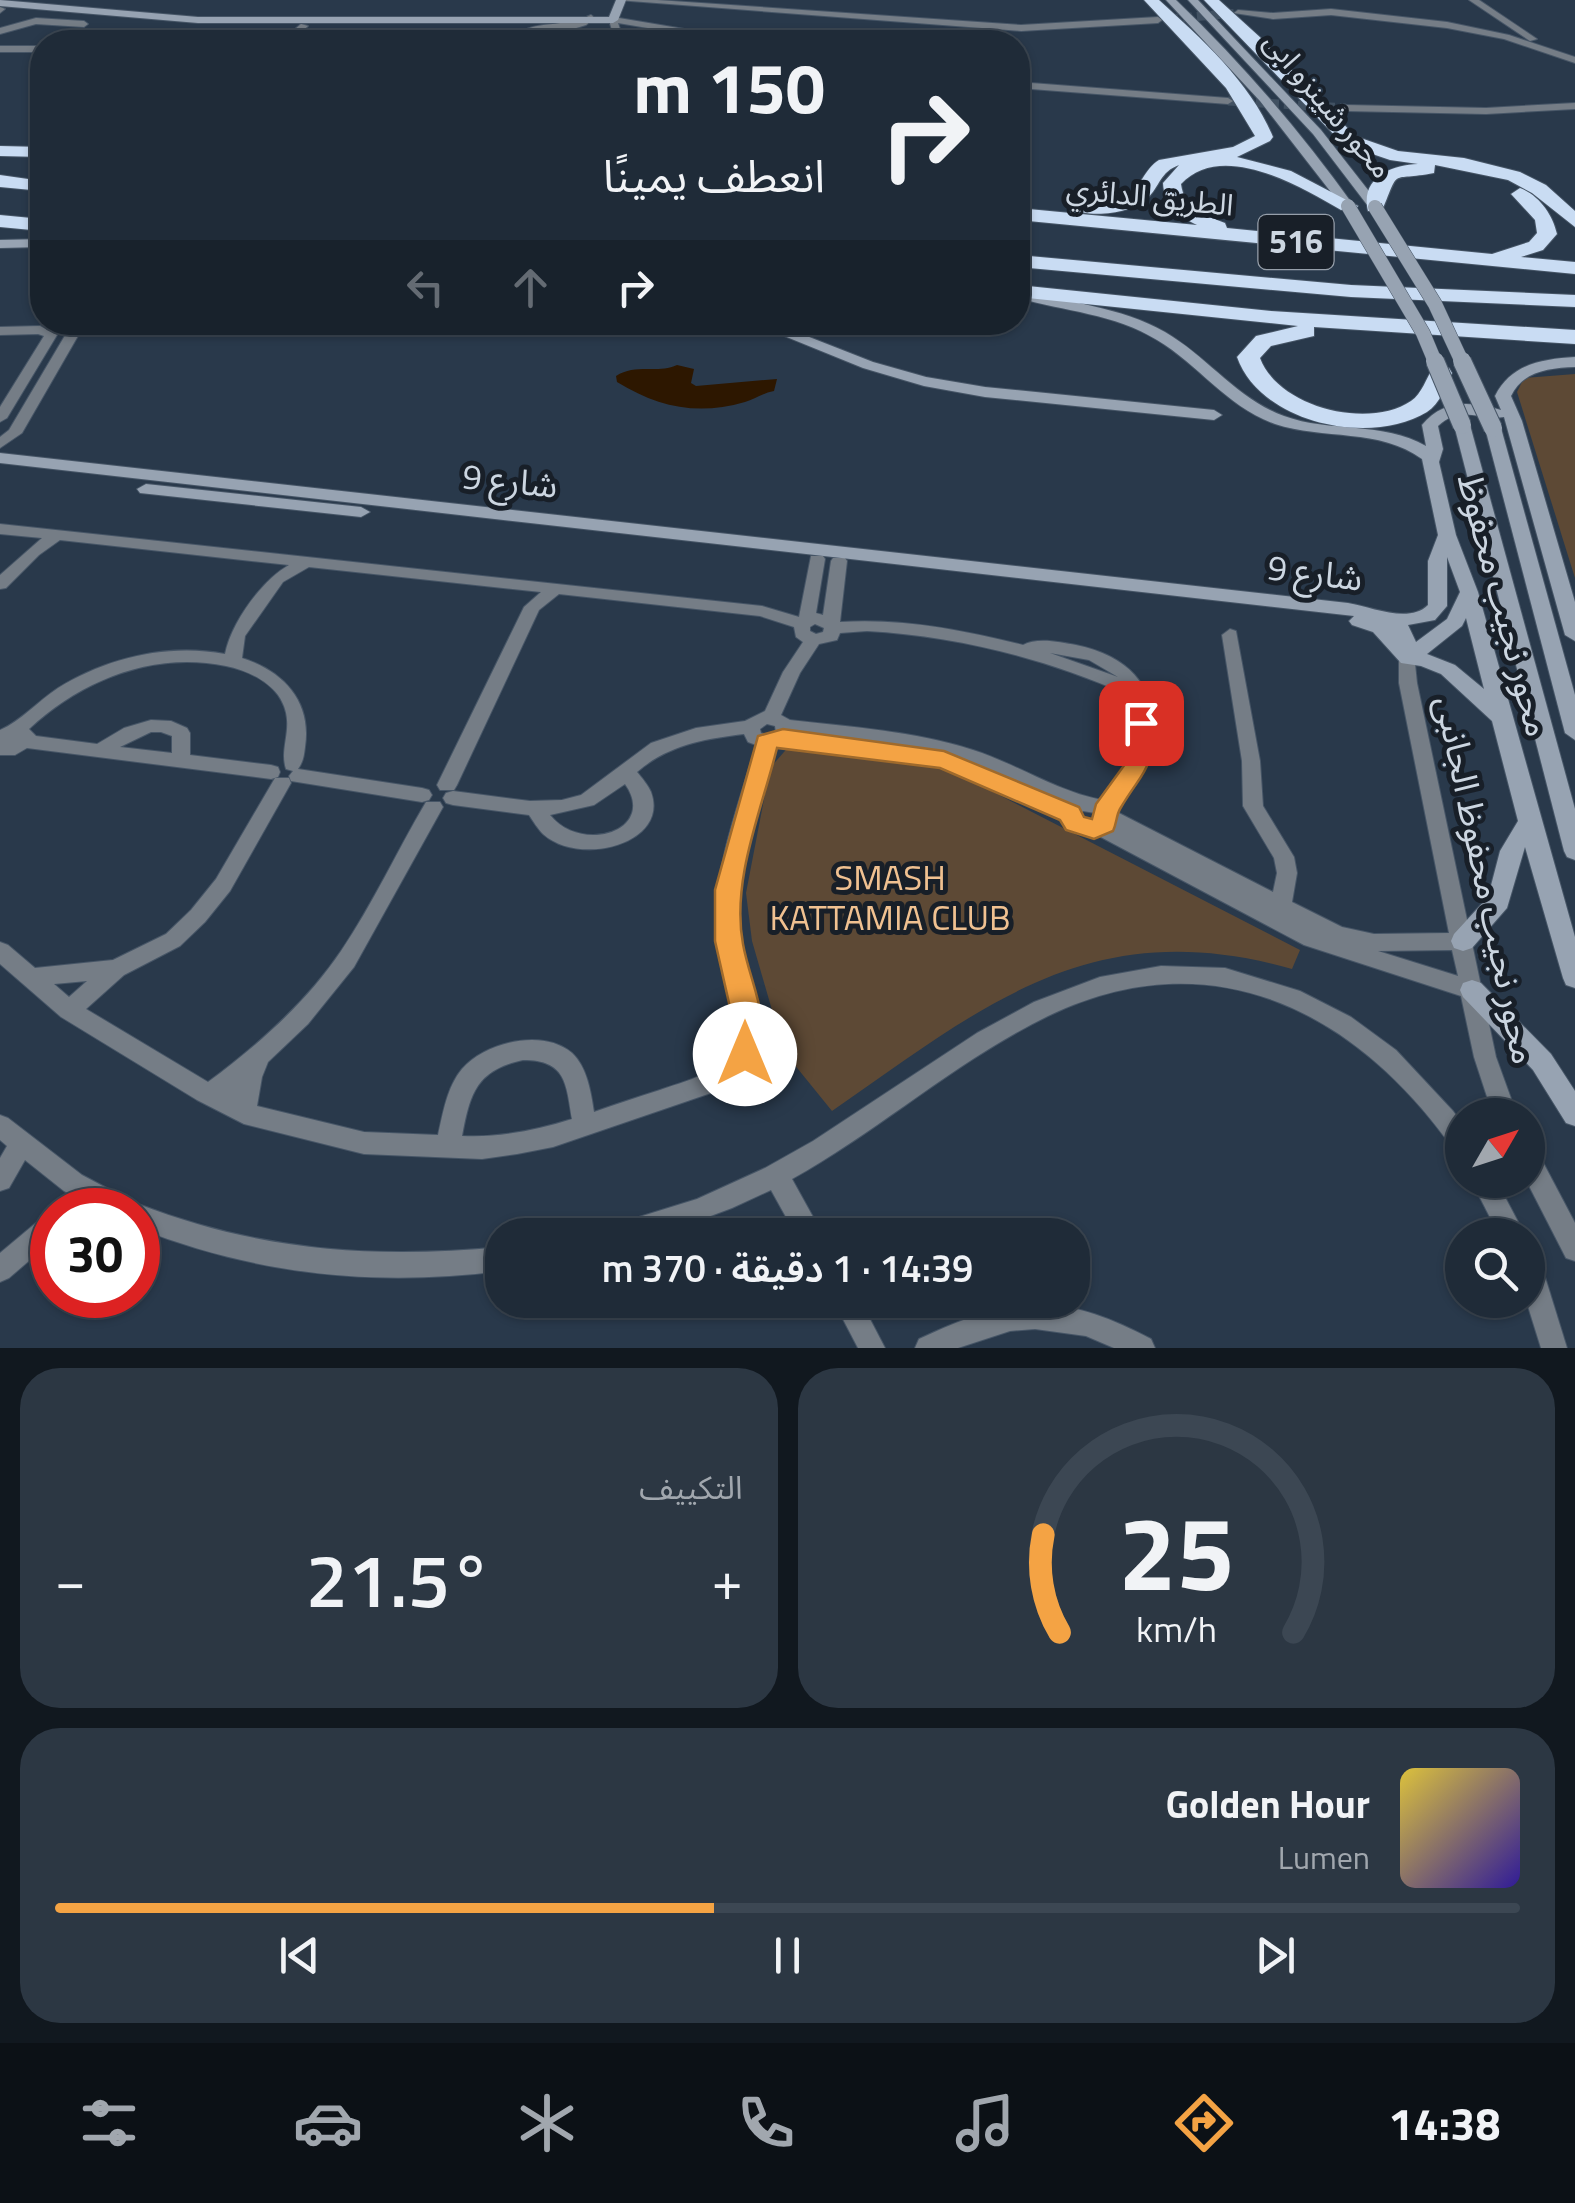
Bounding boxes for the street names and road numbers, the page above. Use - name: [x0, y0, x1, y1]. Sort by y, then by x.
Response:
- street label: محور شينزو ابى: [1253, 20, 1404, 188]
- street label: الطريق الدائري: [1064, 164, 1236, 229]
- road number: 516: [1258, 215, 1334, 269]
- street label: شارع 9: [460, 448, 560, 512]
- street label: محور نجيب محفوظ: [1444, 467, 1566, 742]
- street label: شارع 9: [1264, 539, 1366, 605]
- street label: محور نجيب محفوظ الجانبى: [1422, 691, 1552, 1069]

